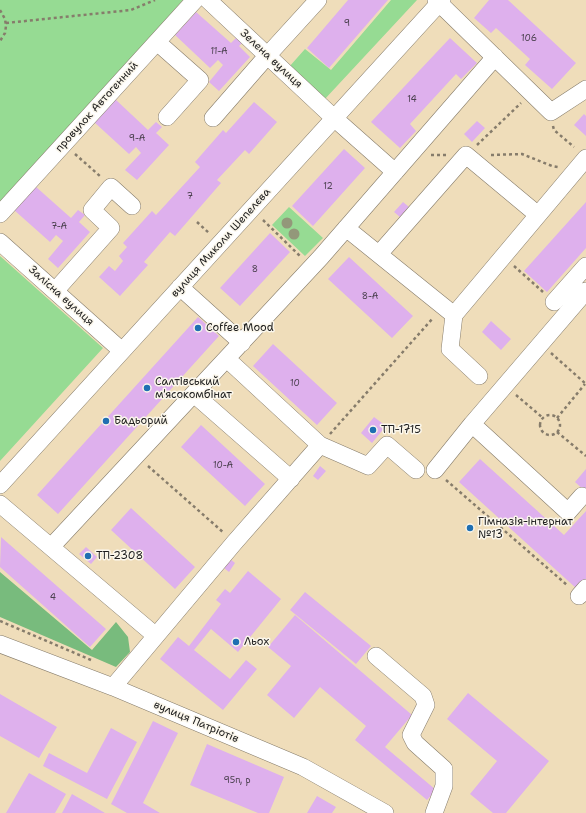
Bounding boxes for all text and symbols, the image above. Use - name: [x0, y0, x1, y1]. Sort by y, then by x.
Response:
- house number: 9: [344, 19, 350, 29]
- street label: Зелена вулиця: [237, 27, 305, 91]
- house number: 106: [521, 34, 537, 44]
- house number: 11-А: [210, 47, 228, 57]
- street label: провулок Автогенний: [53, 59, 141, 155]
- house number: 14: [407, 95, 417, 105]
- house number: 9-А: [129, 134, 145, 144]
- house number: 12: [323, 182, 333, 192]
- street label: вулиця Миколи Шепелєва: [168, 186, 274, 300]
- house number: 7: [187, 192, 193, 202]
- house number: 7-А: [51, 222, 67, 232]
- street label: Залісна вулиця: [26, 263, 96, 329]
- house number: 8: [252, 265, 258, 275]
- house number: 8-А: [362, 292, 378, 302]
- place label: Coffee Mood: [206, 321, 274, 335]
- marker: Coffee Mood: [193, 323, 203, 333]
- place label: Салтівський м'ясокомбінат: [155, 375, 232, 401]
- house number: 10: [290, 379, 300, 389]
- marker: Салтівський м'ясокомбінат: [142, 383, 152, 393]
- place label: Бадьорий: [114, 414, 168, 428]
- marker: Бадьорий: [101, 416, 111, 426]
- place label: ТП-1715: [381, 423, 421, 437]
- marker: ТП-1715: [368, 425, 378, 435]
- house number: 10-А: [213, 461, 233, 471]
- place label: Гімназія-інтернат №13: [478, 515, 573, 541]
- marker: Гімназія-інтернат №13: [465, 523, 475, 533]
- place label: ТП-2308: [96, 549, 143, 563]
- marker: ТП-2308: [83, 551, 93, 561]
- house number: 4: [50, 593, 56, 603]
- place label: Льох: [244, 635, 269, 649]
- marker: Льох: [231, 637, 241, 647]
- street label: вулиця Патріотів: [152, 698, 240, 746]
- house number: 95п, р: [223, 776, 251, 786]

